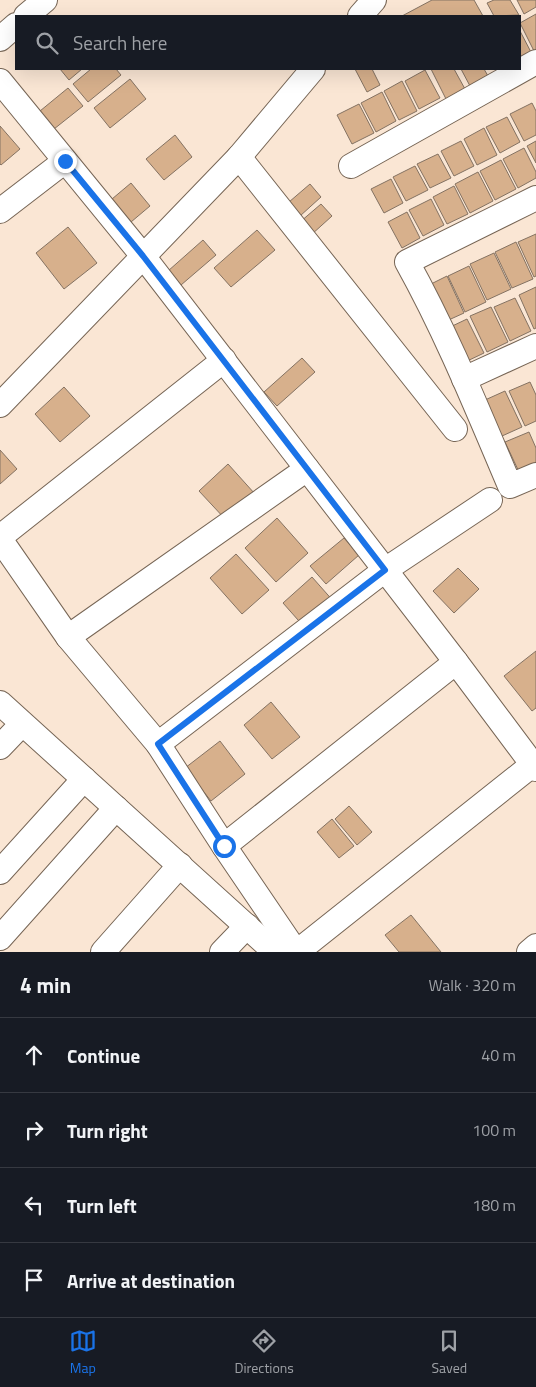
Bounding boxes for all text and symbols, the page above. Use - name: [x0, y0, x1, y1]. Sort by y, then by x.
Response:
- search box: [15, 15, 521, 70]
- text: Search here: [73, 28, 167, 57]
- icon: search: [33, 29, 61, 57]
- route end: [54, 150, 77, 173]
- route start: [213, 835, 236, 858]
- text: 4 min: [20, 969, 71, 1001]
- text: Walk · 320 m: [428, 973, 516, 997]
- icon: ahead: [20, 1041, 48, 1069]
- text: Continue: [67, 1041, 140, 1070]
- text: 40 m: [481, 1043, 516, 1067]
- icon: right: [20, 1116, 48, 1144]
- text: Turn right: [67, 1116, 148, 1145]
- text: 100 m: [472, 1118, 516, 1142]
- icon: left: [20, 1191, 48, 1219]
- text: Turn left: [67, 1191, 137, 1220]
- text: 180 m: [472, 1193, 516, 1217]
- icon: arrive: [20, 1266, 48, 1294]
- text: Arrive at destination: [67, 1266, 235, 1295]
- tab: Map: [69, 1327, 97, 1378]
- tab: Directions: [234, 1327, 294, 1378]
- tab: Saved: [432, 1327, 467, 1378]

